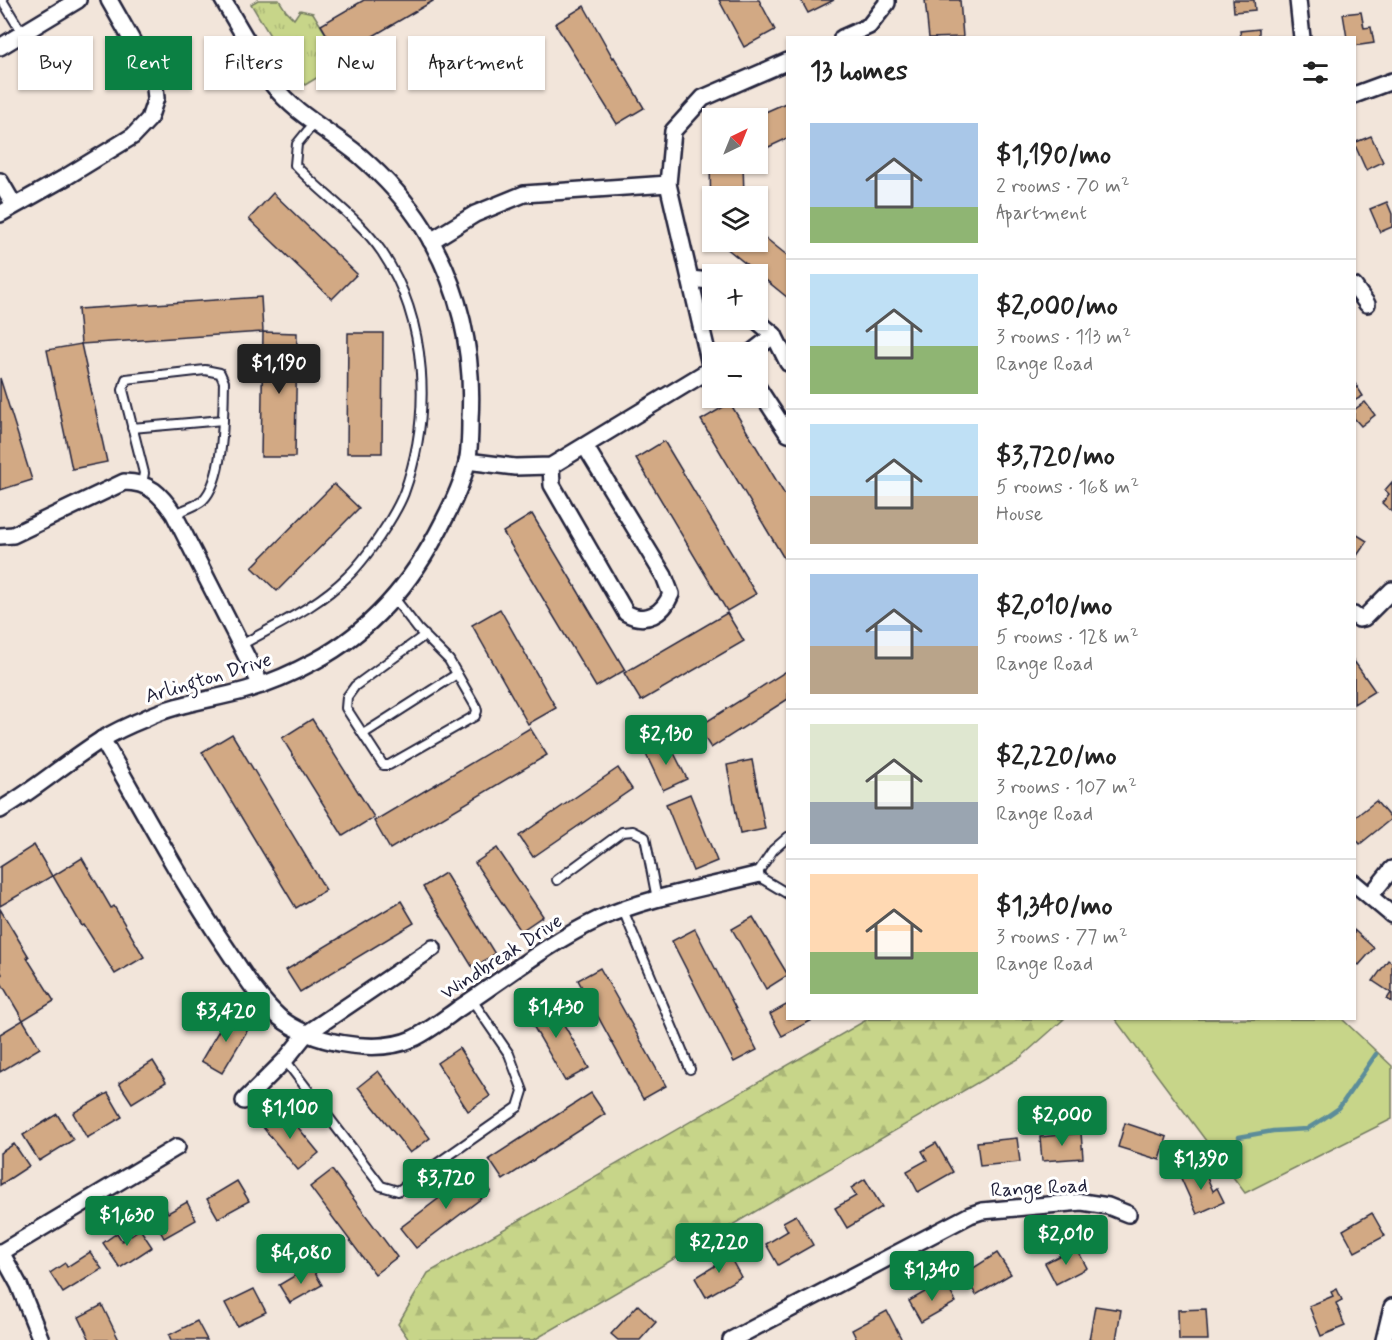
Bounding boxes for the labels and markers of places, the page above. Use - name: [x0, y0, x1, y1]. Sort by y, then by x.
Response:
- pin: $1,190: [230, 344, 328, 395]
- pin: $2,130: [617, 715, 715, 766]
- pin: $1,430: [507, 988, 605, 1039]
- pin: $3,420: [177, 992, 275, 1043]
- pin: $1,100: [241, 1089, 339, 1140]
- pin: $2,000: [1013, 1096, 1111, 1147]
- pin: $1,390: [1152, 1140, 1250, 1191]
- pin: $3,720: [397, 1159, 495, 1210]
- pin: $1,630: [78, 1196, 176, 1247]
- pin: $2,010: [1017, 1215, 1115, 1266]
- pin: $2,220: [670, 1223, 768, 1274]
- pin: $4,080: [252, 1234, 350, 1285]
- pin: $1,340: [883, 1251, 981, 1302]

